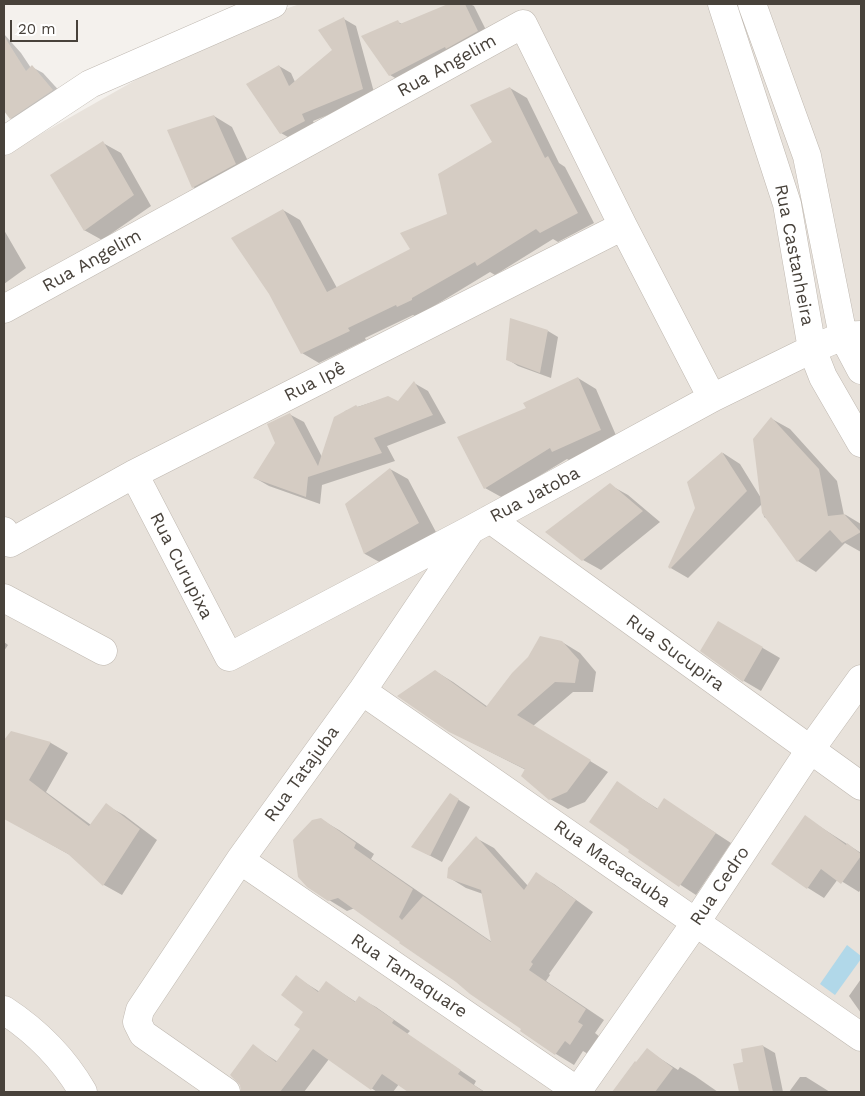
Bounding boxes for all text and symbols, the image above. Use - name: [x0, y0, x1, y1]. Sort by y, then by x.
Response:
- scale bar: [12, 10, 80, 42]
- text: 20 m: [18, 20, 56, 38]
- street label: Rua Angelim: [394, 30, 500, 102]
- street label: Rua Castanheira: [770, 182, 818, 328]
- street label: Rua Angelim: [39, 225, 145, 297]
- street label: Rua Ipê: [281, 357, 349, 407]
- street label: Rua Jatoba: [486, 462, 584, 528]
- street label: Rua Curupixa: [145, 509, 217, 623]
- street label: Rua Sucupira: [622, 610, 728, 696]
- street label: Rua Tatajuba: [260, 722, 344, 826]
- street label: Rua Macacauba: [549, 816, 675, 912]
- street label: Rua Cedro: [686, 842, 754, 930]
- street label: Rua Tamaquare: [347, 929, 471, 1023]

